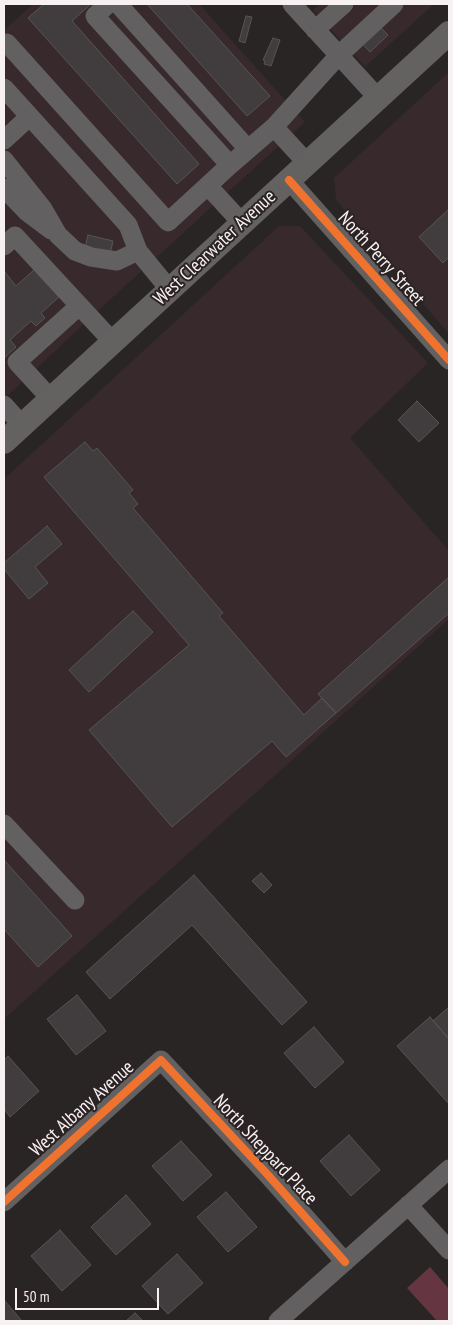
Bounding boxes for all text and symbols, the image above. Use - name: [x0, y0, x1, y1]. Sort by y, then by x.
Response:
- street label: West Clearwater Avenue: [149, 186, 281, 310]
- street label: North Perry Street: [333, 207, 429, 311]
- street label: West Albany Avenue: [25, 1056, 139, 1162]
- street label: North Sheppard Place: [208, 1090, 322, 1210]
- scale bar: [18, 1278, 161, 1310]
- text: 50 m: [23, 1287, 49, 1306]

